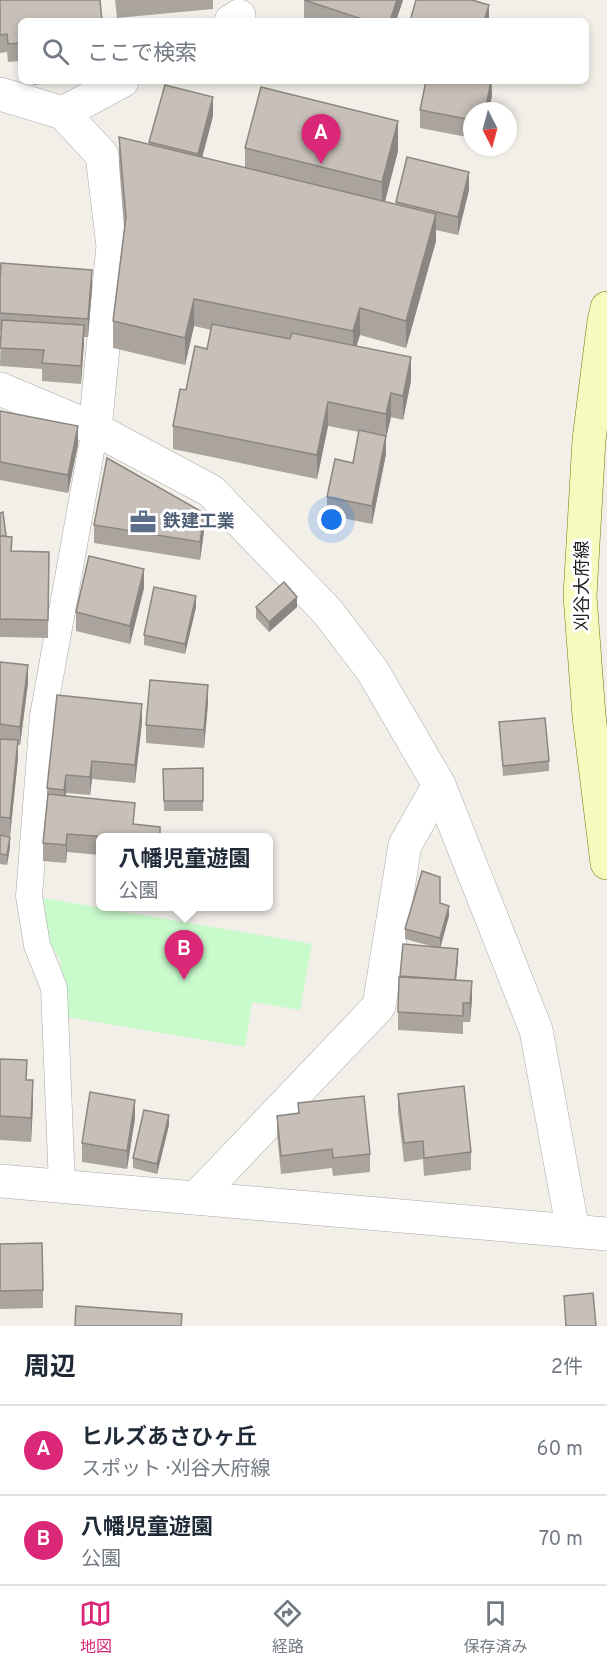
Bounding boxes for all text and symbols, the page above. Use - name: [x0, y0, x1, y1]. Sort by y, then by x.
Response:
- search box: [18, 18, 589, 84]
- icon: search: [39, 35, 72, 68]
- text: ここで検索: [87, 41, 197, 68]
- north arrow: [463, 102, 517, 156]
- pin: A: [302, 114, 340, 164]
- your location: [317, 505, 346, 534]
- office icon: 鉄建工業: [128, 507, 158, 537]
- place label: 鉄建工業: [162, 511, 235, 534]
- street label: 刈谷大府線: [572, 541, 595, 631]
- popup: [96, 833, 273, 911]
- text: 八幡児童遊園: [118, 847, 251, 874]
- text: 公園: [118, 879, 158, 905]
- pin: B: [164, 930, 204, 980]
- text: 周辺: [24, 1352, 76, 1385]
- text: 2件: [551, 1355, 583, 1381]
- text: ヒルズあさひヶ丘: [81, 1425, 257, 1452]
- text: A: [36, 1437, 51, 1463]
- text: 60 m: [537, 1437, 583, 1463]
- text: スポット · 刈谷大府線: [81, 1457, 270, 1483]
- text: 八幡児童遊園: [81, 1515, 213, 1542]
- text: B: [37, 1527, 50, 1553]
- text: 70 m: [539, 1527, 583, 1553]
- text: 公園: [81, 1547, 121, 1573]
- tab: 地図: [79, 1597, 112, 1658]
- tab: 経路: [271, 1597, 304, 1658]
- tab: 保存済み: [463, 1597, 527, 1658]

